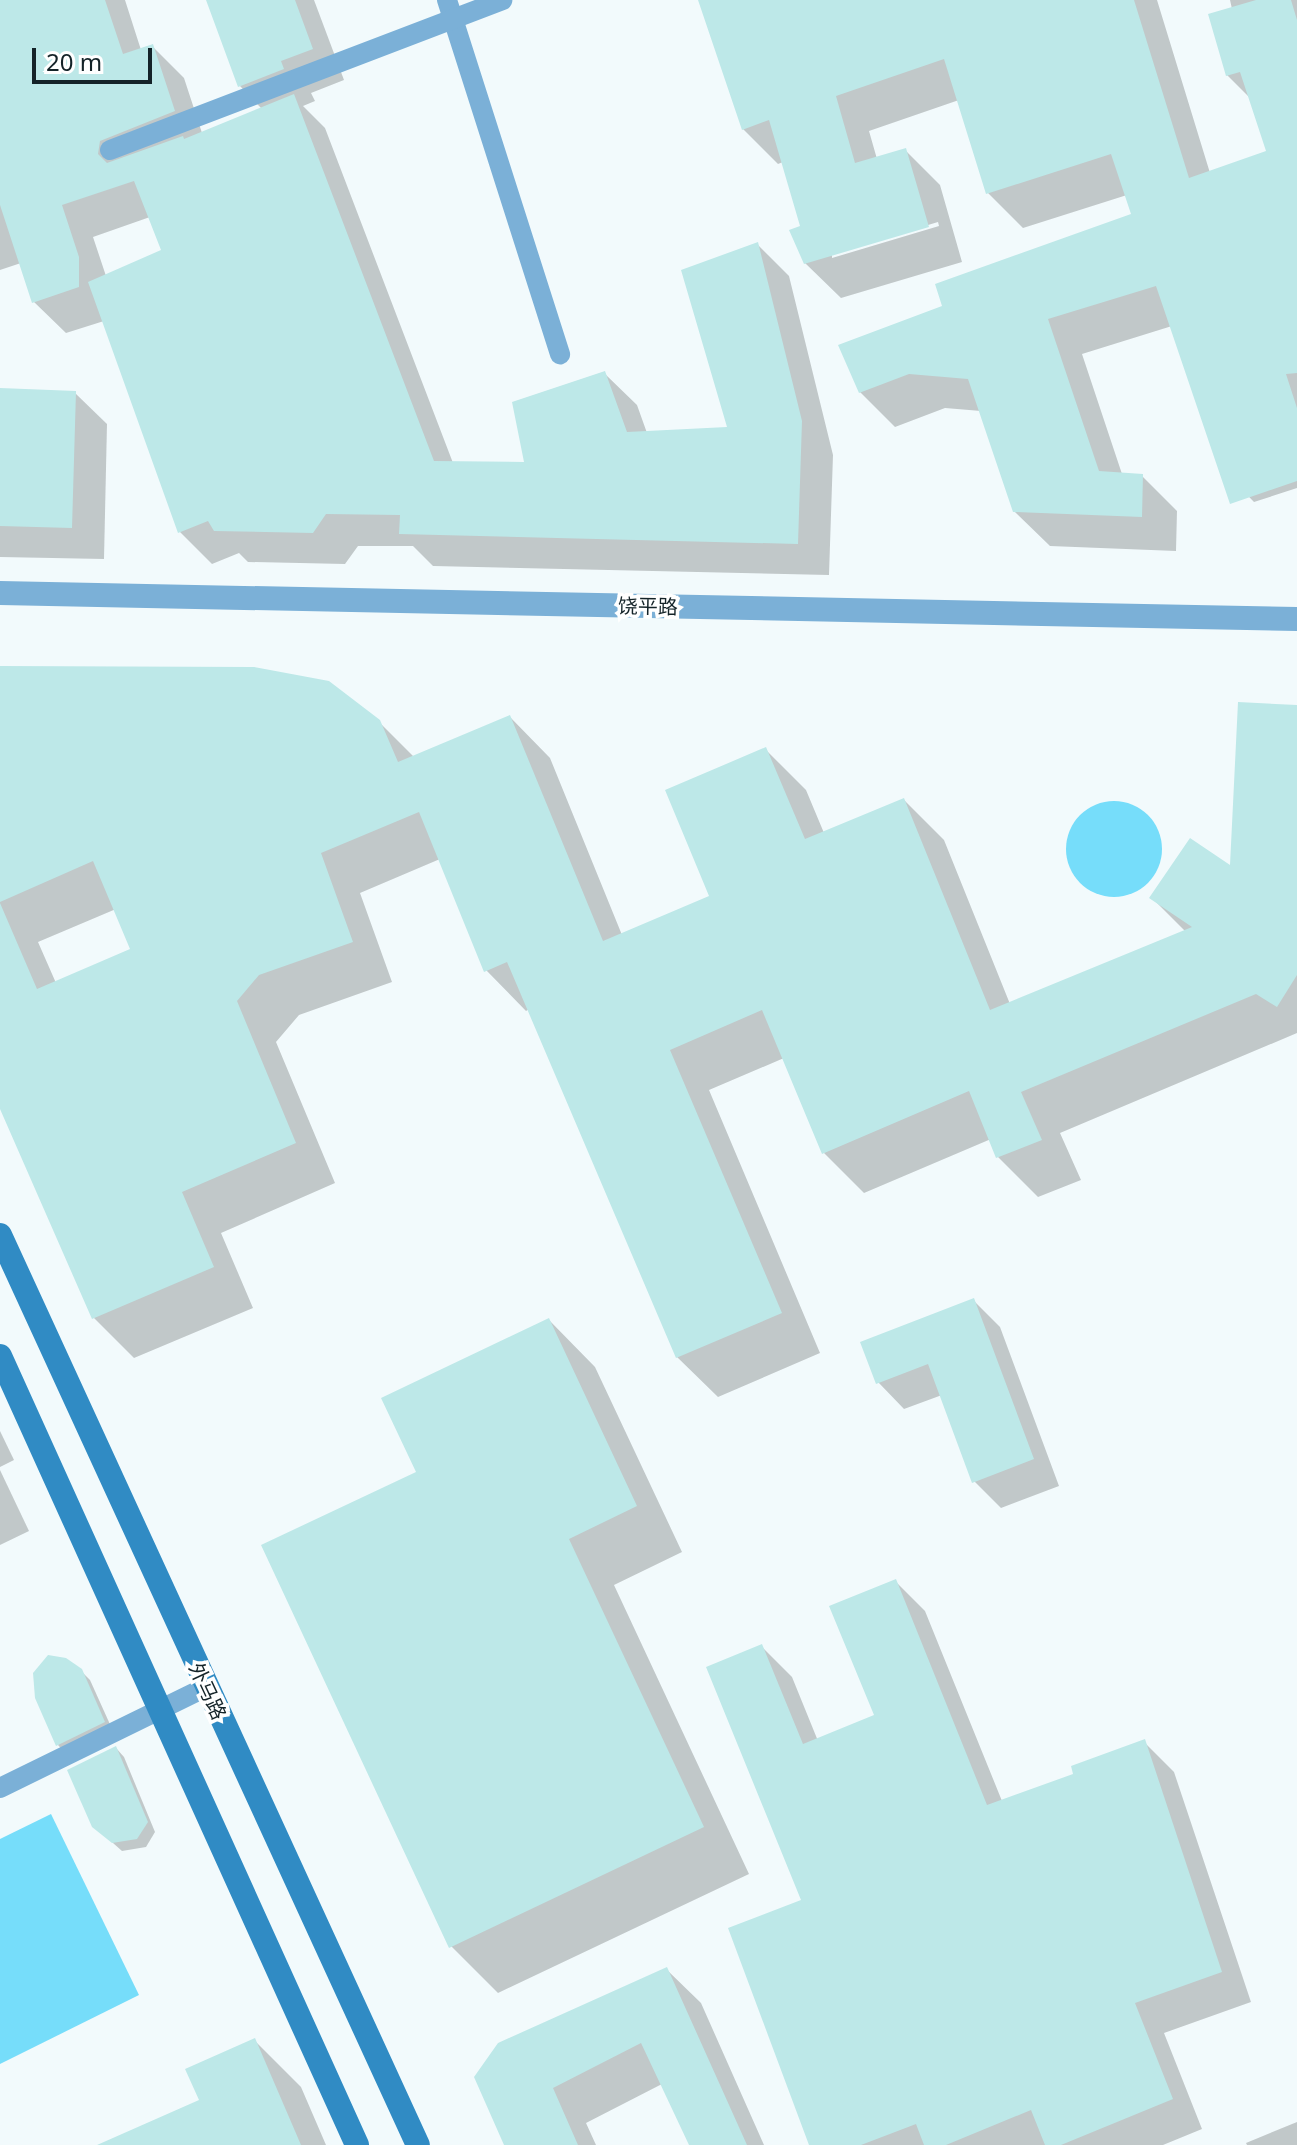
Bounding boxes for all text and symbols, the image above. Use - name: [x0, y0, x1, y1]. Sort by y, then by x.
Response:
- scale bar: [36, 32, 156, 82]
- text: 20 m: [46, 45, 102, 78]
- street label: 饶平路: [618, 593, 678, 619]
- street label: 外马路: [184, 1659, 232, 1723]

